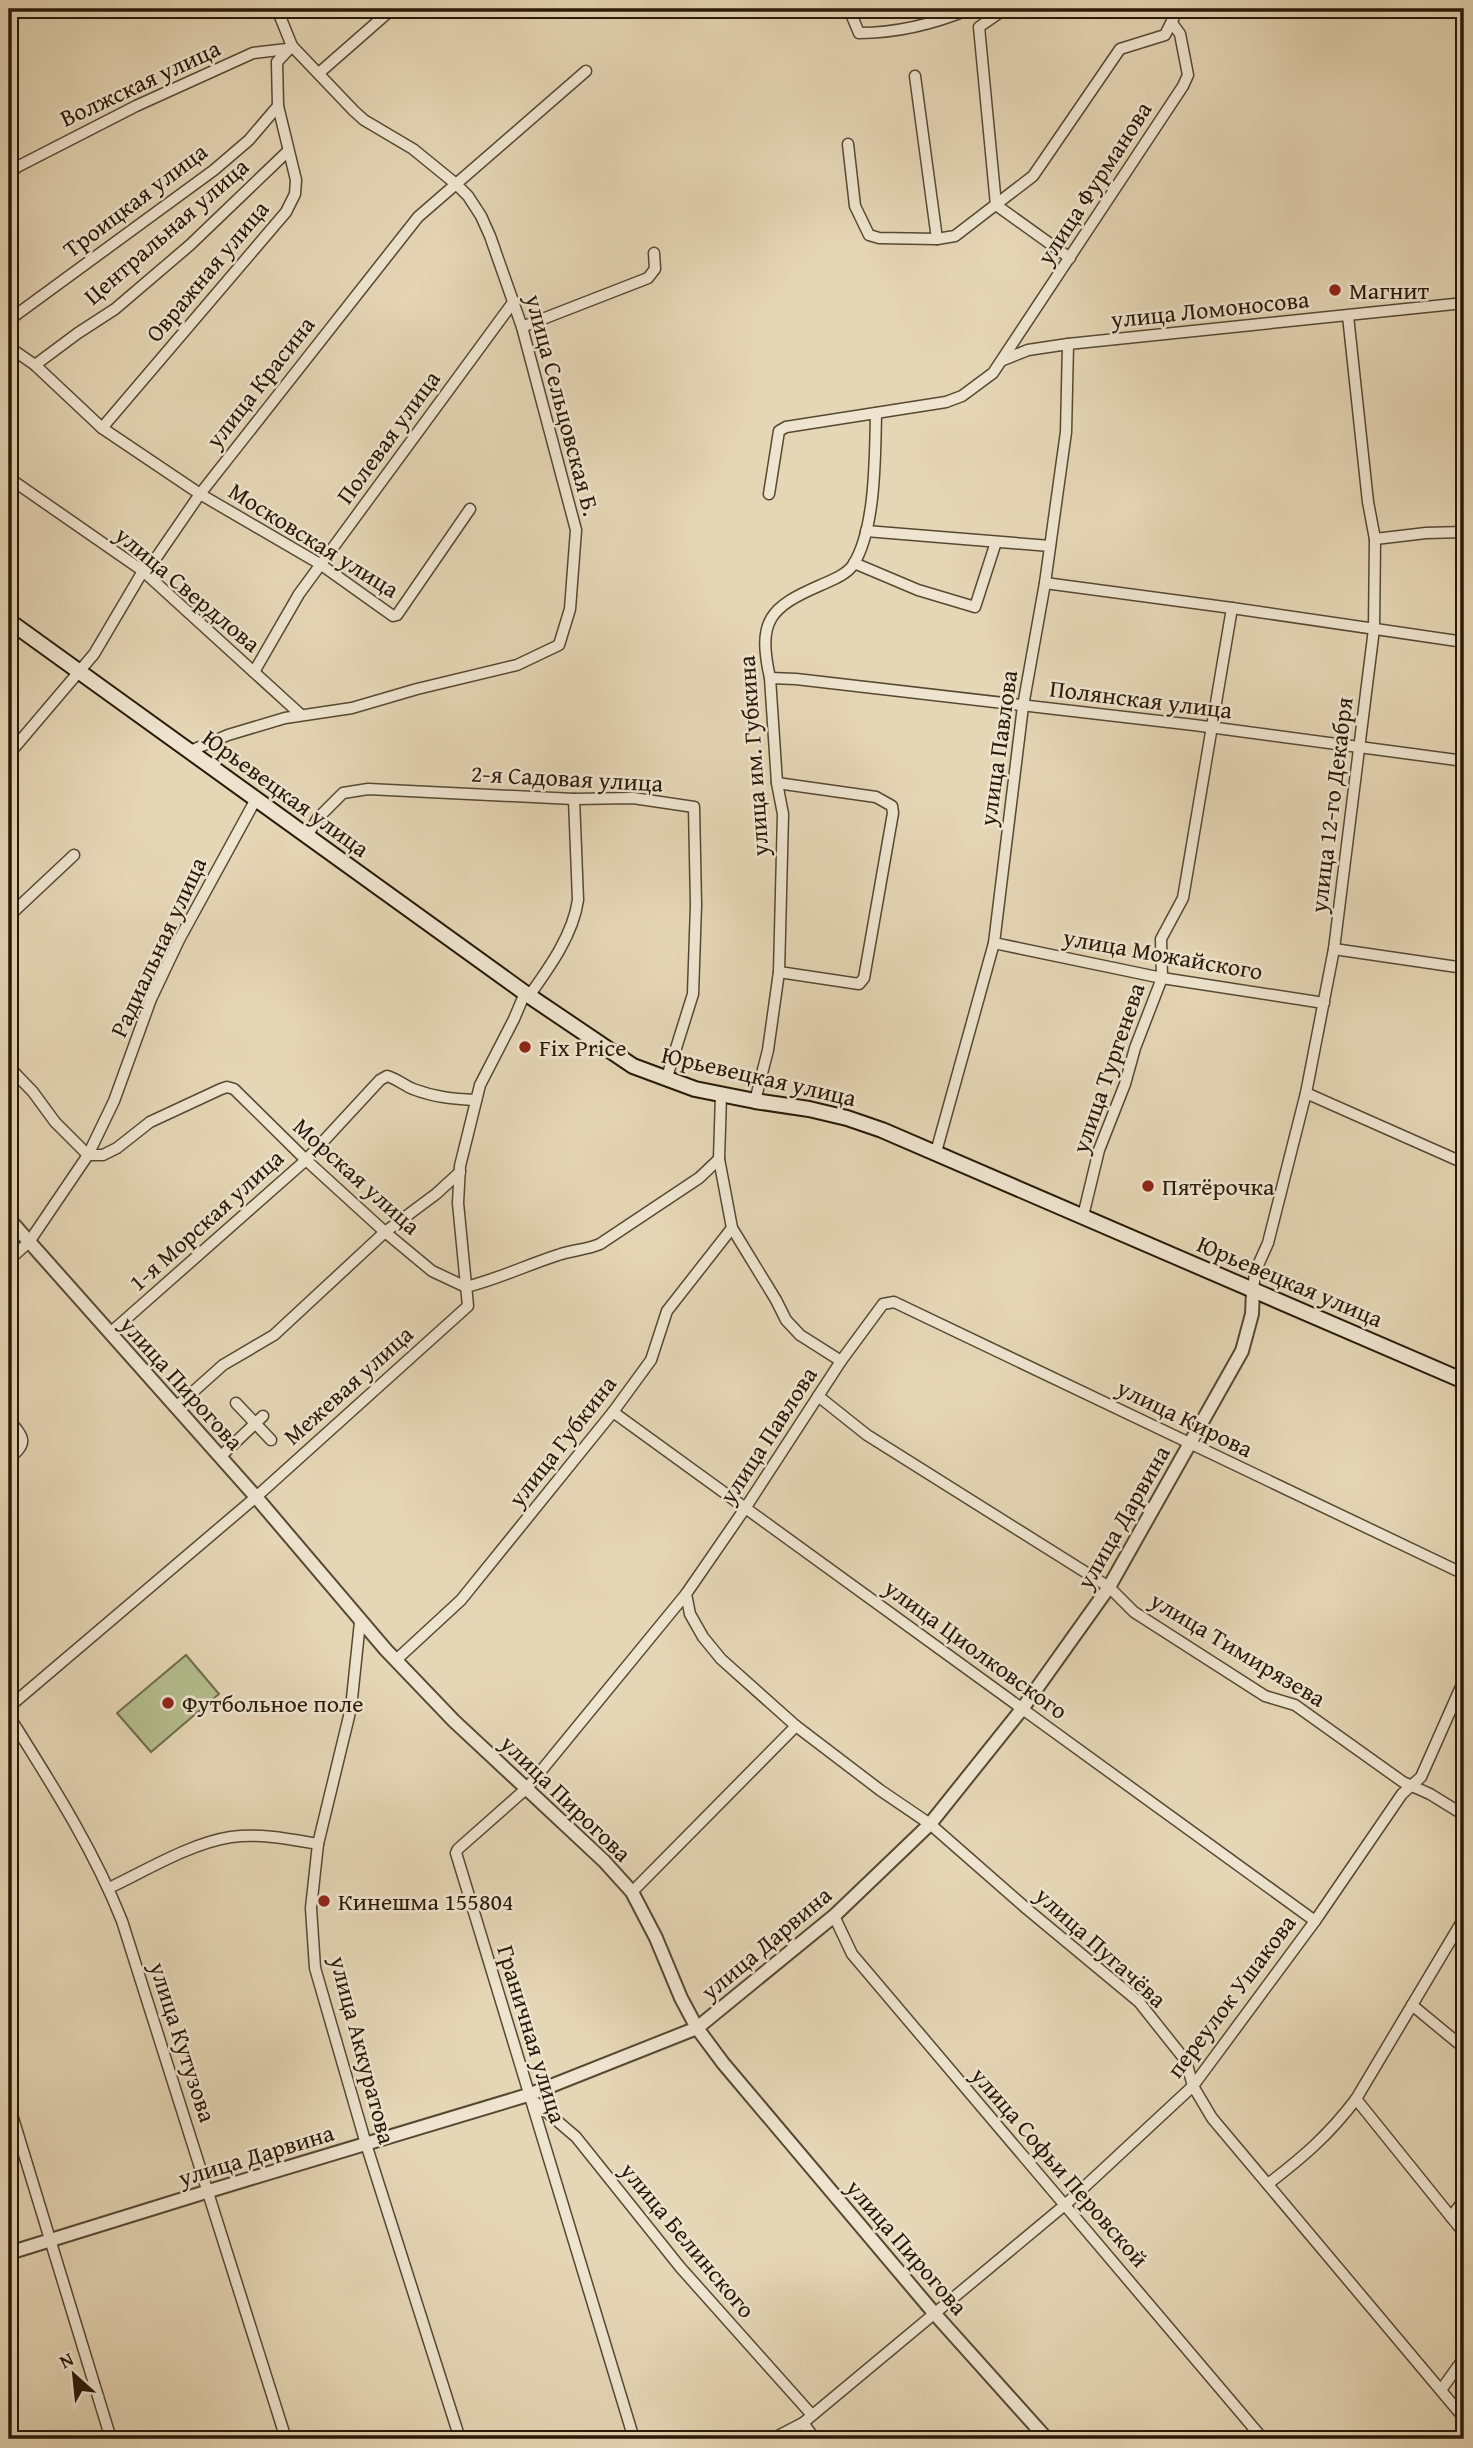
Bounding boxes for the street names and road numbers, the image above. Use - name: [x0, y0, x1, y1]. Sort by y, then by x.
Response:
- street label: Волжская улица: [54, 30, 227, 136]
- street label: улица Фурманова: [1027, 94, 1160, 273]
- street label: Троицкая улица: [55, 134, 215, 266]
- street label: Центральная улица: [76, 149, 257, 313]
- street label: Овражная улица: [137, 192, 277, 350]
- street label: улица Ломоносова: [1108, 281, 1311, 337]
- street label: улица Сельцовская Б.: [516, 289, 609, 520]
- street label: улица Красина: [197, 308, 323, 456]
- street label: Полевая улица: [328, 363, 449, 511]
- street label: Московская улица: [222, 473, 406, 607]
- street label: улица Свердлова: [107, 517, 269, 661]
- street label: улица им. Губкина: [728, 654, 778, 858]
- street label: улица Павлова: [970, 667, 1026, 829]
- street label: Полянская улица: [1048, 670, 1235, 728]
- street label: улица 12-го Декабря: [1300, 695, 1362, 916]
- street label: Юрьевецкая улица: [195, 720, 377, 866]
- street label: 2-я Садовая улица: [470, 755, 665, 801]
- street label: Радиальная улица: [101, 851, 215, 1043]
- street label: улица Можайского: [1059, 919, 1266, 989]
- street label: улица Тургенева: [1062, 977, 1154, 1159]
- street label: Юрьевецкая улица: [658, 1037, 860, 1116]
- street label: Морская улица: [286, 1109, 429, 1243]
- street label: 1-я Морская улица: [121, 1140, 292, 1299]
- street label: Юрьевецкая улица: [1192, 1226, 1389, 1336]
- street label: улица Пирогова: [111, 1307, 252, 1459]
- street label: Межевая улица: [275, 1317, 421, 1453]
- street label: улица Павлова: [710, 1359, 826, 1511]
- street label: улица Губкина: [499, 1367, 625, 1515]
- street label: улица Кирова: [1110, 1370, 1259, 1466]
- street label: улица Дарвина: [1067, 1438, 1179, 1596]
- street label: улица Циолковского: [876, 1570, 1075, 1728]
- street label: улица Тимирязева: [1143, 1582, 1333, 1716]
- street label: улица Пирогова: [492, 1725, 640, 1870]
- street label: улица Дарвина: [692, 1877, 839, 2009]
- street label: улица Пугачёва: [1027, 1878, 1175, 2016]
- street label: переулок Ушакова: [1158, 1906, 1305, 2085]
- street label: Граничная улица: [488, 1941, 576, 2128]
- street label: улица Аккуратова: [321, 1951, 405, 2148]
- street label: улица Кутузова: [140, 1956, 226, 2127]
- street label: улица Софьи Перовской: [962, 2058, 1157, 2275]
- street label: улица Дарвина: [173, 2115, 339, 2196]
- street label: улица Белинского: [612, 2154, 764, 2326]
- street label: улица Пирогова: [837, 2170, 977, 2323]

